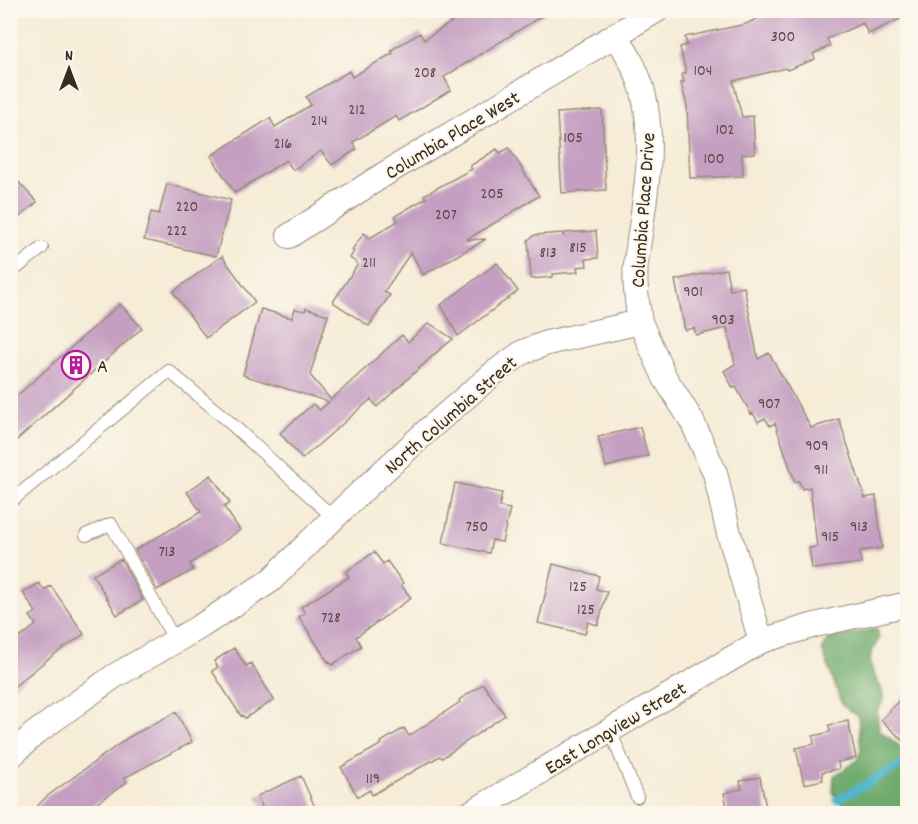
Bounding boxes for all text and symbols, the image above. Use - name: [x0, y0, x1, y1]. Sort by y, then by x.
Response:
- house number: 300: [771, 26, 795, 49]
- north arrow: [39, 39, 99, 99]
- text: N: [65, 45, 73, 68]
- house number: 104: [694, 60, 712, 83]
- house number: 208: [414, 62, 436, 85]
- street label: Columbia Place West: [381, 85, 526, 188]
- house number: 212: [348, 99, 366, 122]
- house number: 214: [310, 110, 328, 133]
- house number: 102: [715, 119, 735, 142]
- house number: 105: [563, 127, 583, 150]
- street label: Columbia Place Drive: [626, 132, 664, 289]
- house number: 216: [274, 133, 292, 156]
- house number: 100: [704, 148, 724, 171]
- house number: 205: [480, 183, 504, 206]
- house number: 220: [176, 196, 198, 219]
- house number: 207: [435, 204, 457, 227]
- house number: 222: [167, 220, 187, 243]
- house number: 815: [569, 237, 587, 260]
- house number: 813: [539, 242, 557, 265]
- house number: 211: [362, 252, 376, 275]
- house number: 901: [683, 281, 703, 304]
- house number: 903: [711, 309, 735, 332]
- building icon: A: [60, 349, 92, 381]
- street label: North Columbia Street: [379, 351, 525, 482]
- place label: A: [97, 354, 108, 382]
- house number: 907: [758, 393, 780, 416]
- house number: 909: [805, 435, 829, 458]
- house number: 911: [814, 459, 828, 482]
- house number: 750: [466, 516, 488, 539]
- house number: 913: [850, 516, 868, 539]
- house number: 915: [821, 526, 839, 549]
- house number: 713: [159, 541, 175, 564]
- house number: 125: [569, 576, 587, 599]
- house number: 125: [577, 599, 595, 622]
- house number: 728: [321, 607, 341, 630]
- street label: East Longview Street: [540, 676, 693, 783]
- house number: 119: [366, 768, 380, 791]

